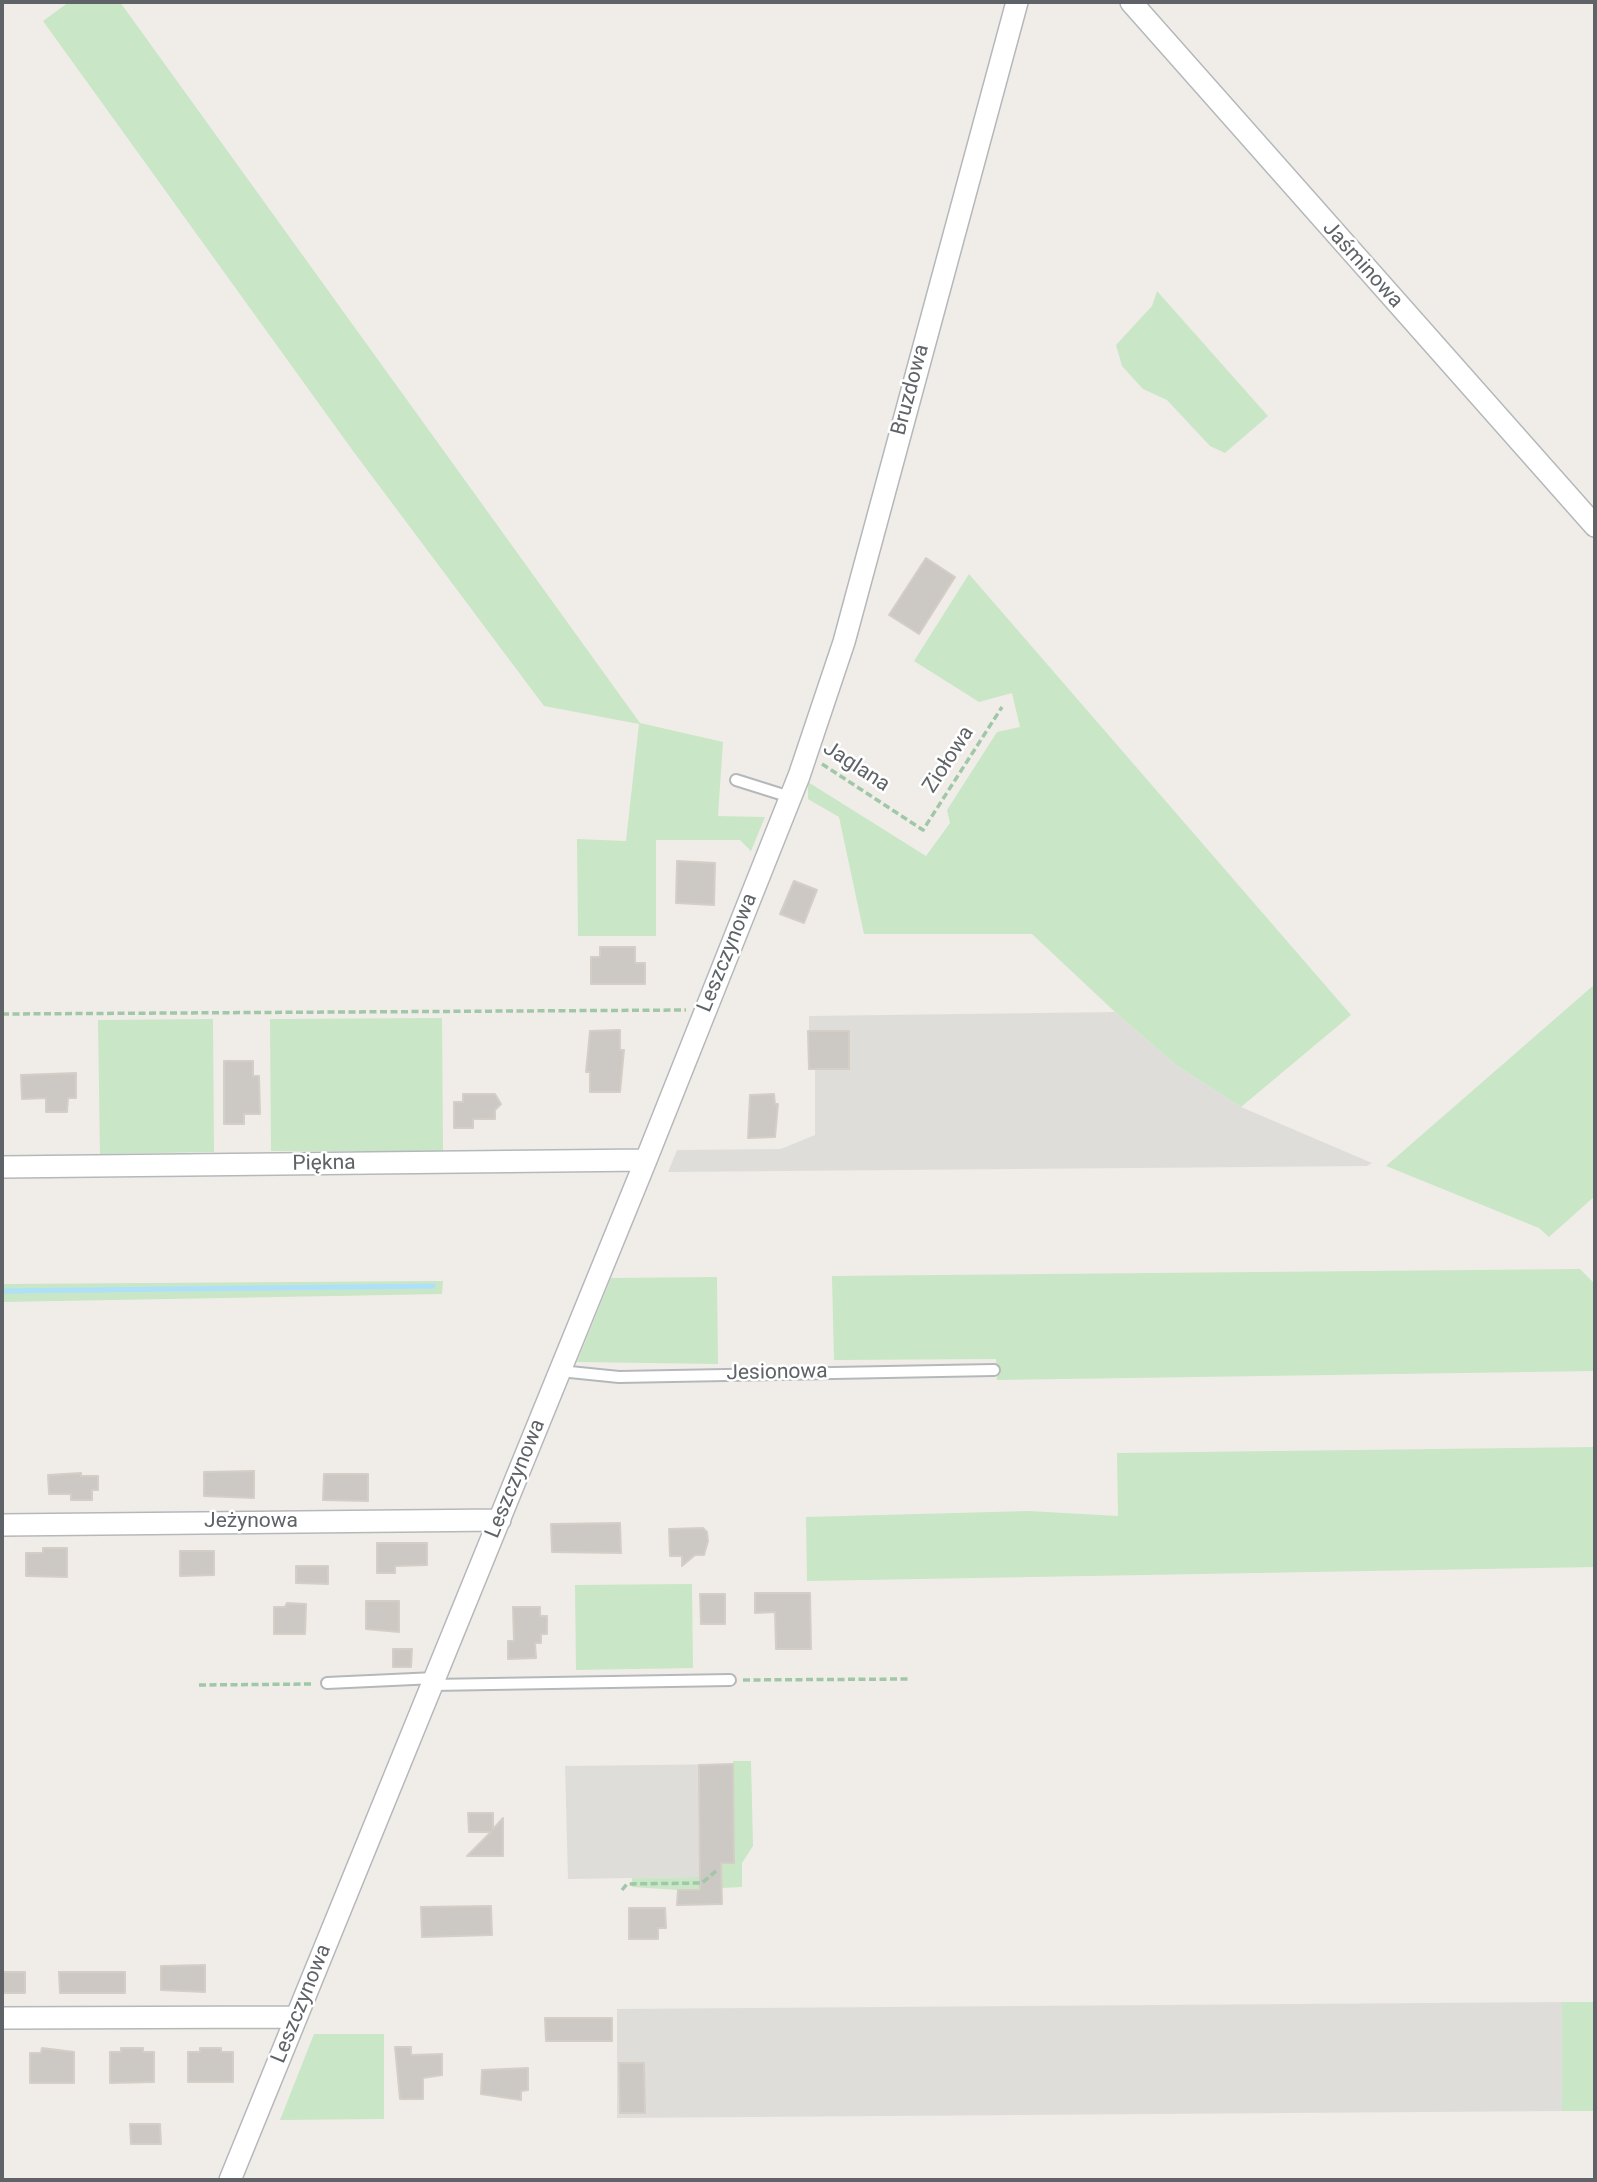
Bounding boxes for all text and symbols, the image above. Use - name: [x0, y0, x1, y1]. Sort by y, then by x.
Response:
- street label: Jaśminowa: [1316, 216, 1408, 314]
- street label: Bruzdowa: [887, 342, 935, 438]
- street label: Ziołowa: [918, 722, 980, 798]
- street label: Jaglana: [818, 736, 894, 798]
- street label: Leszczynowa: [693, 890, 763, 1016]
- street label: Piękna: [292, 1151, 356, 1177]
- street label: Jesionowa: [726, 1360, 828, 1386]
- street label: Leszczynowa: [481, 1416, 551, 1542]
- street label: Jeżynowa: [204, 1509, 298, 1535]
- street label: Leszczynowa: [267, 1941, 337, 2067]

